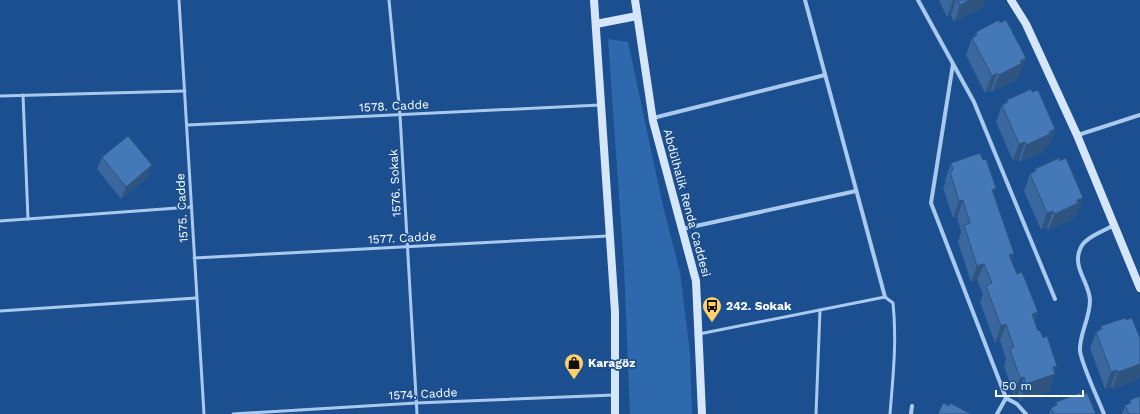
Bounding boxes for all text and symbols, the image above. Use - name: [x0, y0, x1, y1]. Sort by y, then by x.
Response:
- street label: 1578. Cadde: [359, 97, 429, 115]
- street label: Abdülhalik Renda Caddesi: [660, 128, 714, 278]
- street label: 1576. Sokak: [386, 149, 404, 217]
- street label: 1575. Cadde: [173, 173, 191, 243]
- street label: 1577. Cadde: [368, 229, 437, 247]
- bus stop icon: 242. Sokak: [701, 295, 723, 323]
- place label: 242. Sokak: [726, 299, 792, 313]
- shop icon: Karagöz: [563, 352, 585, 380]
- place label: Karagöz: [588, 356, 635, 370]
- scale bar: [996, 372, 1083, 398]
- text: 50 m: [1002, 379, 1032, 393]
- street label: 1574. Cadde: [388, 385, 458, 403]

